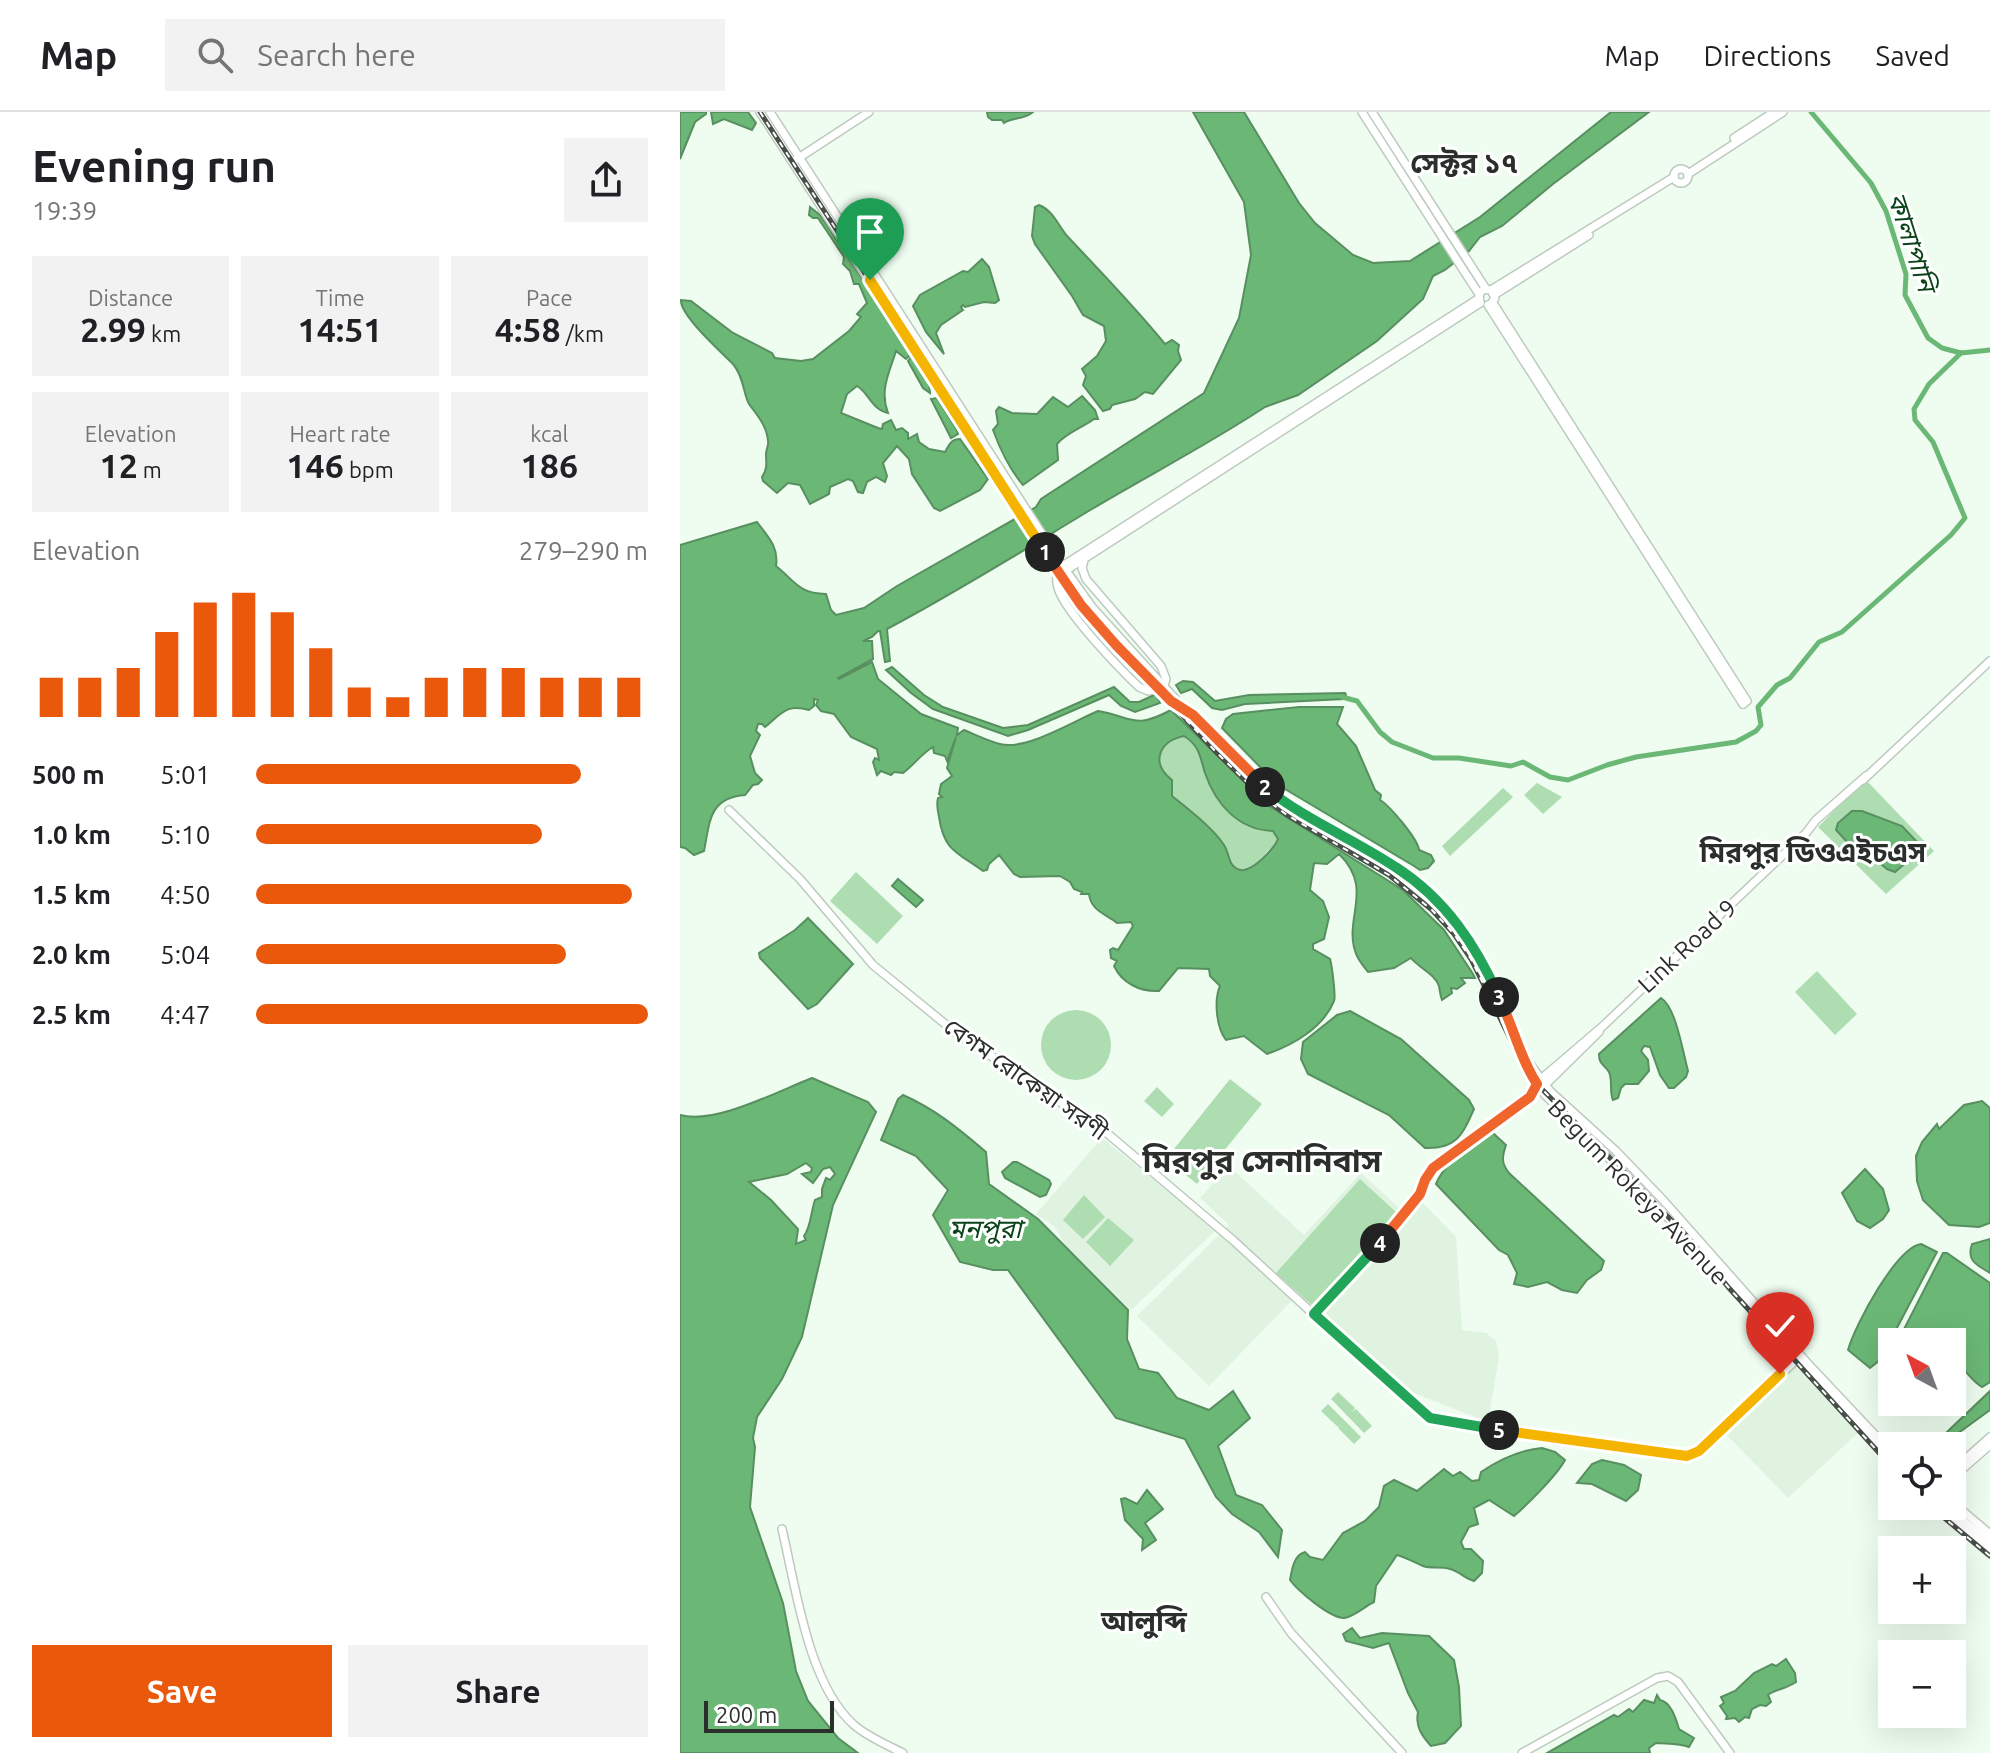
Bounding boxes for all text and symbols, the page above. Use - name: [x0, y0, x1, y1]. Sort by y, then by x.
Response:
- search box: [165, 19, 725, 91]
- icon: search: [193, 33, 237, 77]
- text: Map: [40, 34, 117, 76]
- text: Search here: [257, 38, 416, 72]
- text: Map: [1604, 40, 1660, 71]
- text: Directions: [1704, 40, 1831, 71]
- text: Saved: [1875, 40, 1950, 71]
- button: share: [564, 138, 648, 222]
- text: Evening run: [32, 141, 276, 190]
- district label: সেক্টর ১৭: [1410, 147, 1518, 178]
- water label: কালাপানি: [1882, 189, 1943, 299]
- text: 19:39: [32, 196, 97, 225]
- pin: [836, 198, 904, 280]
- icon: arrive: [848, 210, 892, 254]
- text: Distance: [88, 285, 173, 310]
- text: Time: [315, 285, 365, 310]
- text: Pace: [526, 285, 573, 310]
- text: 2.99: [80, 310, 146, 348]
- text: 14:51: [297, 310, 383, 348]
- text: 4:58: [495, 310, 561, 348]
- text: km: [146, 321, 181, 346]
- text: /km: [561, 321, 604, 346]
- text: Elevation: [85, 421, 177, 446]
- text: Heart rate: [289, 421, 391, 446]
- text: kcal: [530, 421, 568, 446]
- text: 12: [99, 446, 138, 484]
- text: 146: [286, 446, 344, 484]
- text: 186: [521, 446, 578, 484]
- text: m: [138, 457, 162, 482]
- text: bpm: [344, 457, 394, 482]
- pin: 1: [1025, 532, 1065, 572]
- text: Elevation: [32, 536, 140, 565]
- text: 279–290 m: [519, 536, 648, 565]
- text: 1: [1039, 539, 1051, 564]
- text: 500 m: [32, 760, 105, 789]
- text: 5:01: [160, 760, 210, 789]
- pin: 2: [1245, 767, 1285, 807]
- text: 2: [1259, 774, 1271, 799]
- text: 1.0 km: [32, 820, 111, 849]
- text: 5:10: [160, 820, 210, 849]
- district label: মিরপুর ডিওএইচএস: [1699, 836, 1927, 870]
- text: 1.5 km: [32, 880, 111, 909]
- text: 4:50: [160, 880, 210, 909]
- street label: Link Road 9: [1633, 894, 1741, 998]
- text: 2.0 km: [32, 940, 111, 969]
- text: 5:04: [160, 940, 210, 969]
- pin: 3: [1479, 977, 1519, 1017]
- text: 3: [1493, 984, 1505, 1009]
- text: 2.5 km: [32, 1000, 111, 1029]
- text: 4:47: [160, 1000, 210, 1029]
- street label: বেগম রোকেয়া সরণী: [939, 1012, 1113, 1146]
- street label: Begum Rokeya Avenue: [1543, 1094, 1733, 1290]
- district label: মিরপুর সেনানিবাস: [1141, 1142, 1382, 1180]
- water label: মনপুরা: [949, 1214, 1026, 1244]
- pin: 4: [1360, 1223, 1400, 1263]
- text: 4: [1374, 1230, 1386, 1255]
- pin: [1746, 1292, 1814, 1374]
- icon: check: [1758, 1304, 1802, 1348]
- north arrow: [1878, 1328, 1966, 1416]
- map controls: [1878, 1328, 1966, 1728]
- pin: 5: [1479, 1410, 1519, 1450]
- text: 5: [1493, 1417, 1505, 1442]
- button: locate: [1878, 1432, 1966, 1520]
- button: +: [1878, 1536, 1966, 1624]
- district label: আলুব্দি: [1100, 1605, 1188, 1639]
- button: −: [1878, 1640, 1966, 1728]
- button: Save: [32, 1645, 332, 1737]
- button: Share: [348, 1645, 648, 1737]
- scale bar: [704, 1697, 834, 1733]
- text: 200 m: [716, 1702, 777, 1727]

